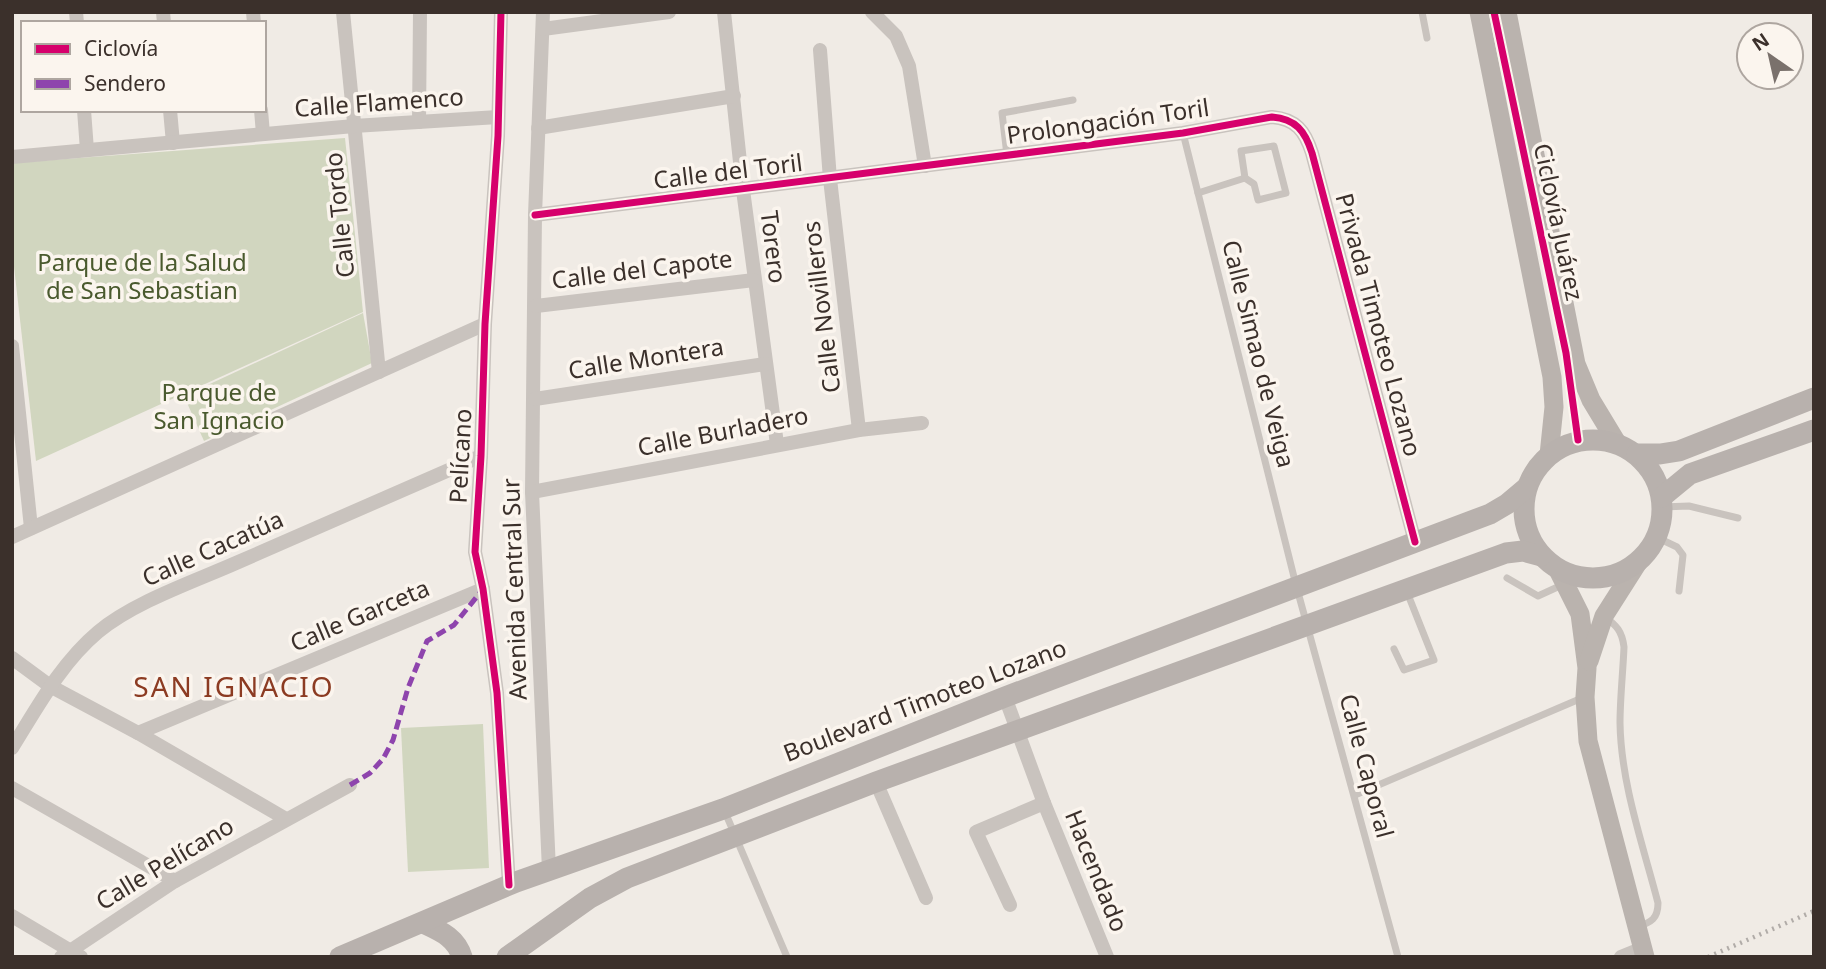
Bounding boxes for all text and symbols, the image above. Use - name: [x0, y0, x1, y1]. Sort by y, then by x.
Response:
- legend: [21, 21, 266, 112]
- north arrow: [1735, 21, 1805, 91]
- text: N: [1747, 27, 1774, 57]
- text: Ciclovía: [84, 34, 158, 62]
- text: Sendero: [84, 69, 166, 97]
- street label: Calle Flamenco: [293, 79, 465, 124]
- street label: Prolongación Toril: [1004, 90, 1211, 151]
- street label: Ciclovía Juárez: [1527, 140, 1592, 303]
- street label: Calle del Toril: [651, 145, 804, 196]
- street label: Calle Tordo: [316, 151, 361, 279]
- street label: Privada Timoteo Lozano: [1328, 189, 1430, 460]
- street label: Torero: [754, 209, 795, 285]
- street label: Calle Novilleros: [794, 219, 847, 395]
- street label: Calle Simao de Veiga: [1215, 236, 1304, 471]
- street label: Calle del Capote: [550, 241, 734, 296]
- park label: Parque de la Salud de San Sebastian: [37, 245, 247, 306]
- street label: Calle Montera: [566, 329, 726, 386]
- park label: Parque de San Ignacio: [153, 375, 285, 436]
- street label: Calle Burladero: [635, 398, 811, 463]
- street label: Pelícano: [441, 408, 478, 504]
- street label: Avenida Central Sur: [493, 477, 534, 701]
- street label: Calle Cacatúa: [137, 502, 288, 593]
- street label: Calle Garceta: [285, 570, 434, 659]
- street label: Boulevard Timoteo Lozano: [778, 630, 1071, 769]
- district label: SAN IGNACIO: [133, 667, 335, 705]
- street label: Calle Caporal: [1332, 690, 1403, 841]
- street label: Hacendado: [1058, 805, 1137, 936]
- street label: Calle Pelícano: [89, 809, 239, 917]

